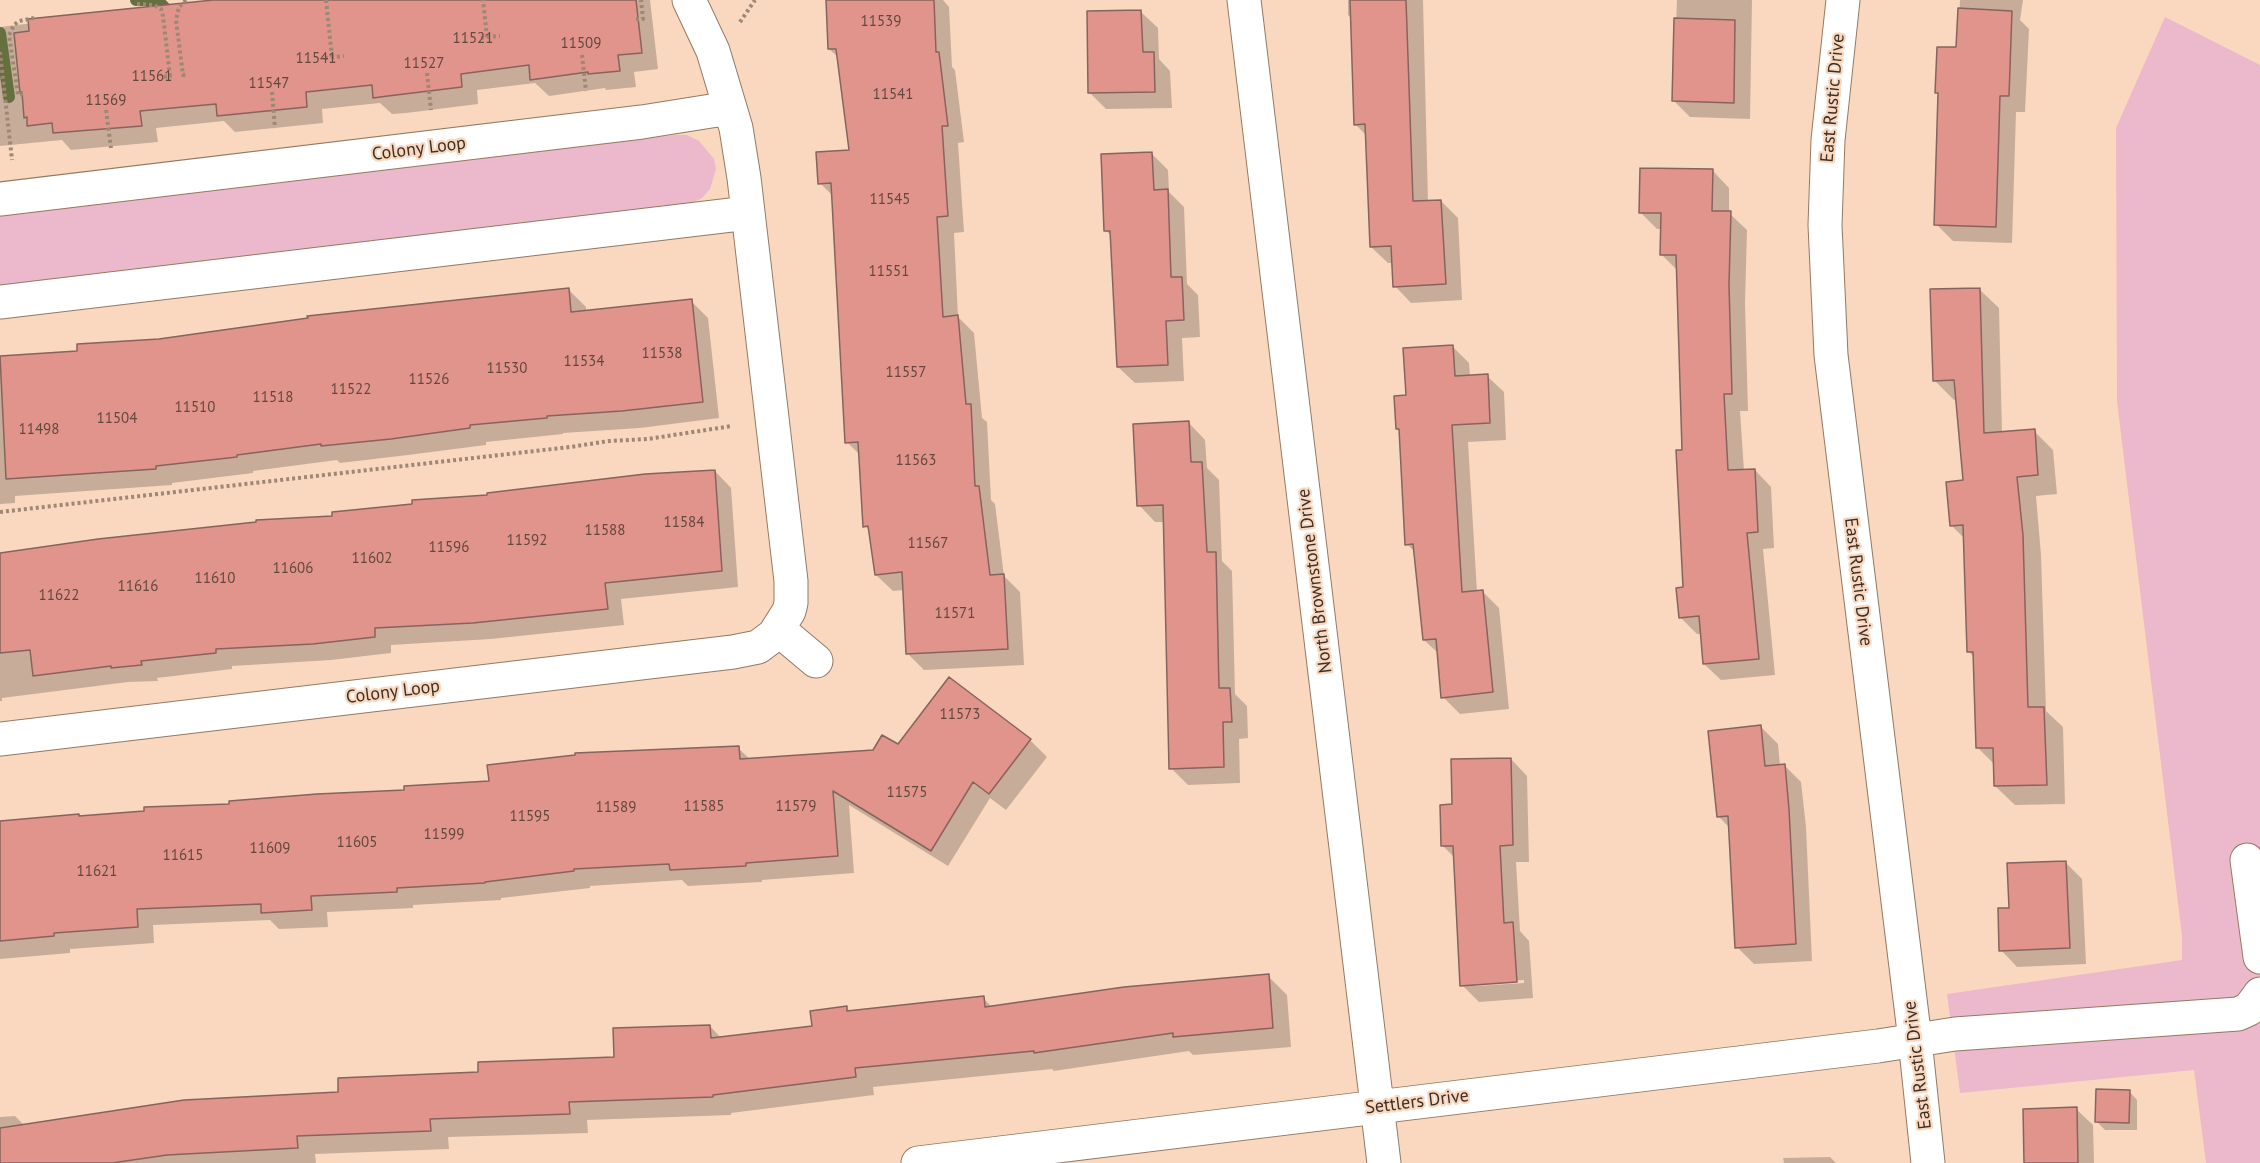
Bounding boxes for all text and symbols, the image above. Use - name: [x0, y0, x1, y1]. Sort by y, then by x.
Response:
- house number: 11539: [861, 13, 901, 31]
- house number: 11521: [453, 30, 493, 48]
- street label: East Rustic Drive: [1817, 33, 1849, 163]
- house number: 11509: [561, 35, 601, 53]
- house number: 11541: [296, 50, 336, 68]
- house number: 11527: [404, 55, 444, 73]
- house number: 11561: [132, 68, 172, 86]
- house number: 11547: [249, 75, 289, 93]
- house number: 11541: [873, 86, 913, 104]
- house number: 11569: [86, 92, 126, 110]
- street label: Colony Loop: [371, 133, 467, 165]
- house number: 11545: [870, 191, 910, 209]
- house number: 11551: [869, 263, 909, 281]
- house number: 11538: [642, 345, 682, 363]
- house number: 11534: [564, 353, 604, 371]
- house number: 11530: [487, 360, 527, 378]
- house number: 11557: [886, 364, 926, 382]
- house number: 11526: [409, 371, 449, 389]
- house number: 11522: [331, 381, 371, 399]
- house number: 11518: [253, 389, 293, 407]
- house number: 11510: [175, 399, 215, 417]
- house number: 11504: [97, 410, 137, 428]
- house number: 11498: [19, 421, 59, 439]
- house number: 11563: [896, 452, 936, 470]
- street label: North Brownstone Drive: [1293, 488, 1337, 674]
- house number: 11584: [664, 514, 704, 532]
- street label: East Rustic Drive: [1839, 517, 1877, 647]
- house number: 11588: [585, 522, 625, 540]
- house number: 11592: [507, 532, 547, 550]
- house number: 11567: [908, 535, 948, 553]
- house number: 11596: [429, 539, 469, 557]
- house number: 11602: [352, 550, 392, 568]
- house number: 11606: [273, 560, 313, 578]
- house number: 11610: [195, 570, 235, 588]
- house number: 11616: [118, 578, 158, 596]
- house number: 11622: [39, 587, 79, 605]
- house number: 11571: [935, 605, 975, 623]
- street label: Colony Loop: [345, 676, 441, 708]
- house number: 11573: [940, 706, 980, 724]
- house number: 11575: [887, 784, 927, 802]
- house number: 11585: [684, 798, 724, 816]
- house number: 11579: [776, 798, 816, 816]
- house number: 11589: [596, 799, 636, 817]
- house number: 11595: [510, 808, 550, 826]
- house number: 11599: [424, 826, 464, 844]
- house number: 11605: [337, 834, 377, 852]
- house number: 11609: [250, 840, 290, 858]
- house number: 11615: [163, 847, 203, 865]
- house number: 11621: [77, 863, 117, 881]
- street label: East Rustic Drive: [1899, 1000, 1937, 1130]
- street label: Settlers Drive: [1364, 1085, 1470, 1119]

